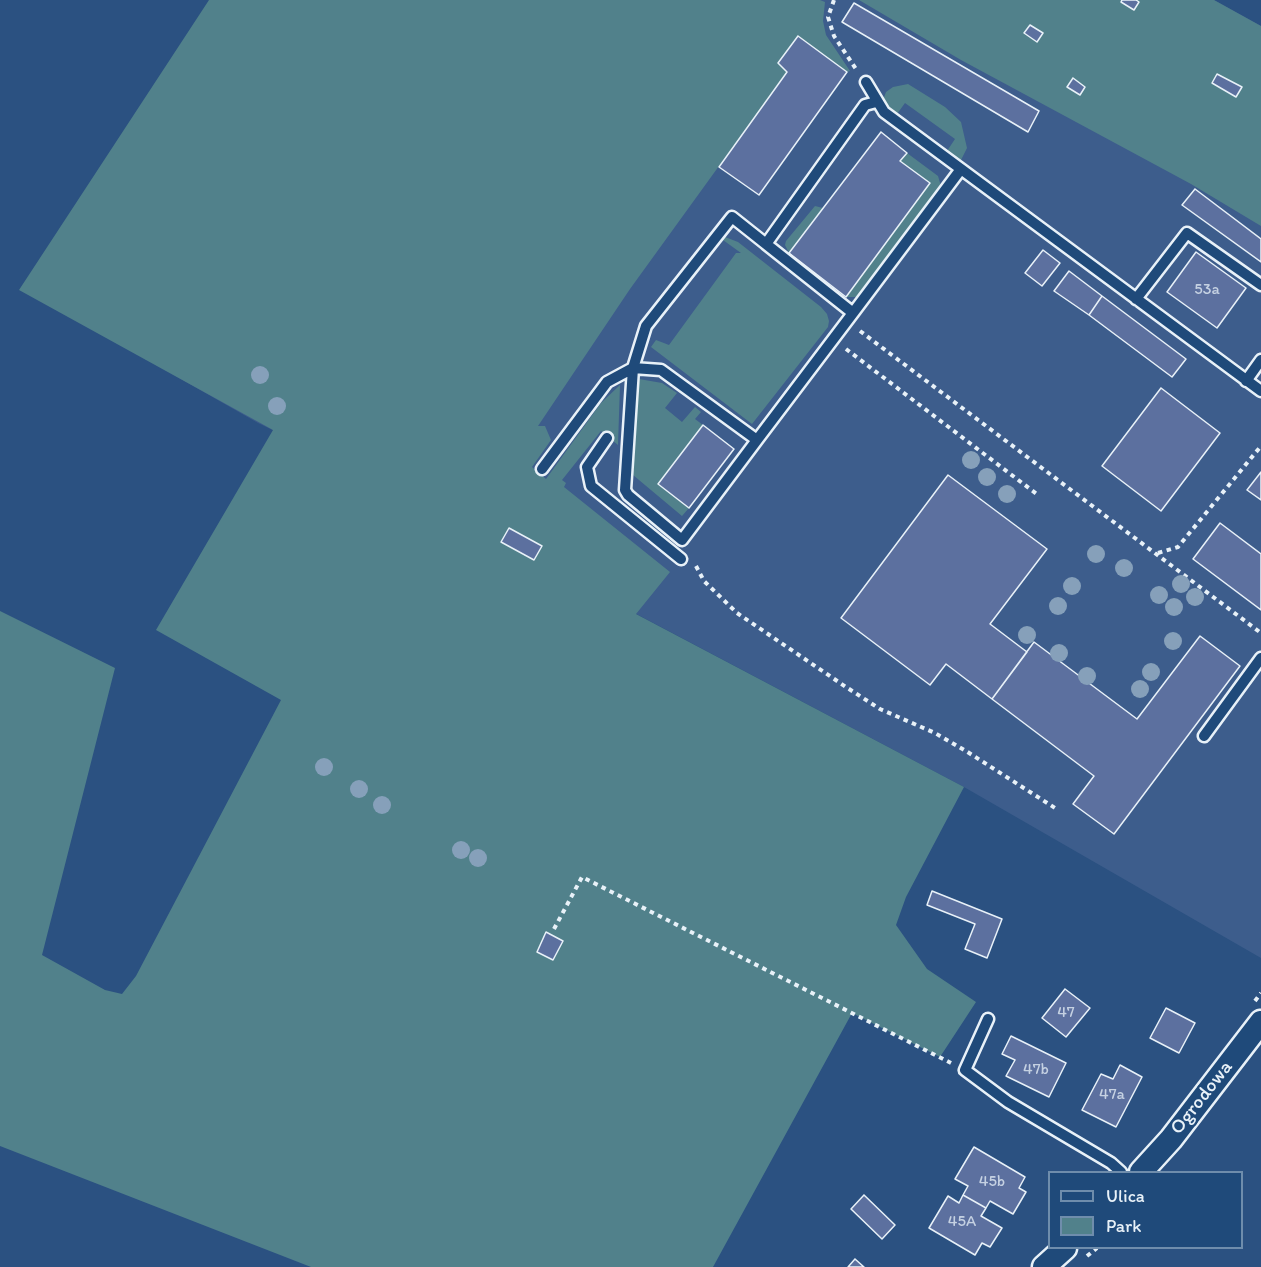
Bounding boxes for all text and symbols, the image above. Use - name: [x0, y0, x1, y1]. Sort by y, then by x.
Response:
- house number: 53a: [1194, 280, 1220, 300]
- house number: 47: [1057, 1003, 1075, 1023]
- street label: Ogrodowa: [1166, 1056, 1238, 1140]
- house number: 47b: [1023, 1060, 1049, 1080]
- house number: 47a: [1099, 1085, 1125, 1105]
- legend: [1048, 1171, 1243, 1249]
- house number: 45b: [979, 1172, 1005, 1192]
- text: Ulica: [1106, 1185, 1145, 1207]
- house number: 45A: [948, 1212, 976, 1232]
- text: Park: [1106, 1215, 1141, 1237]

